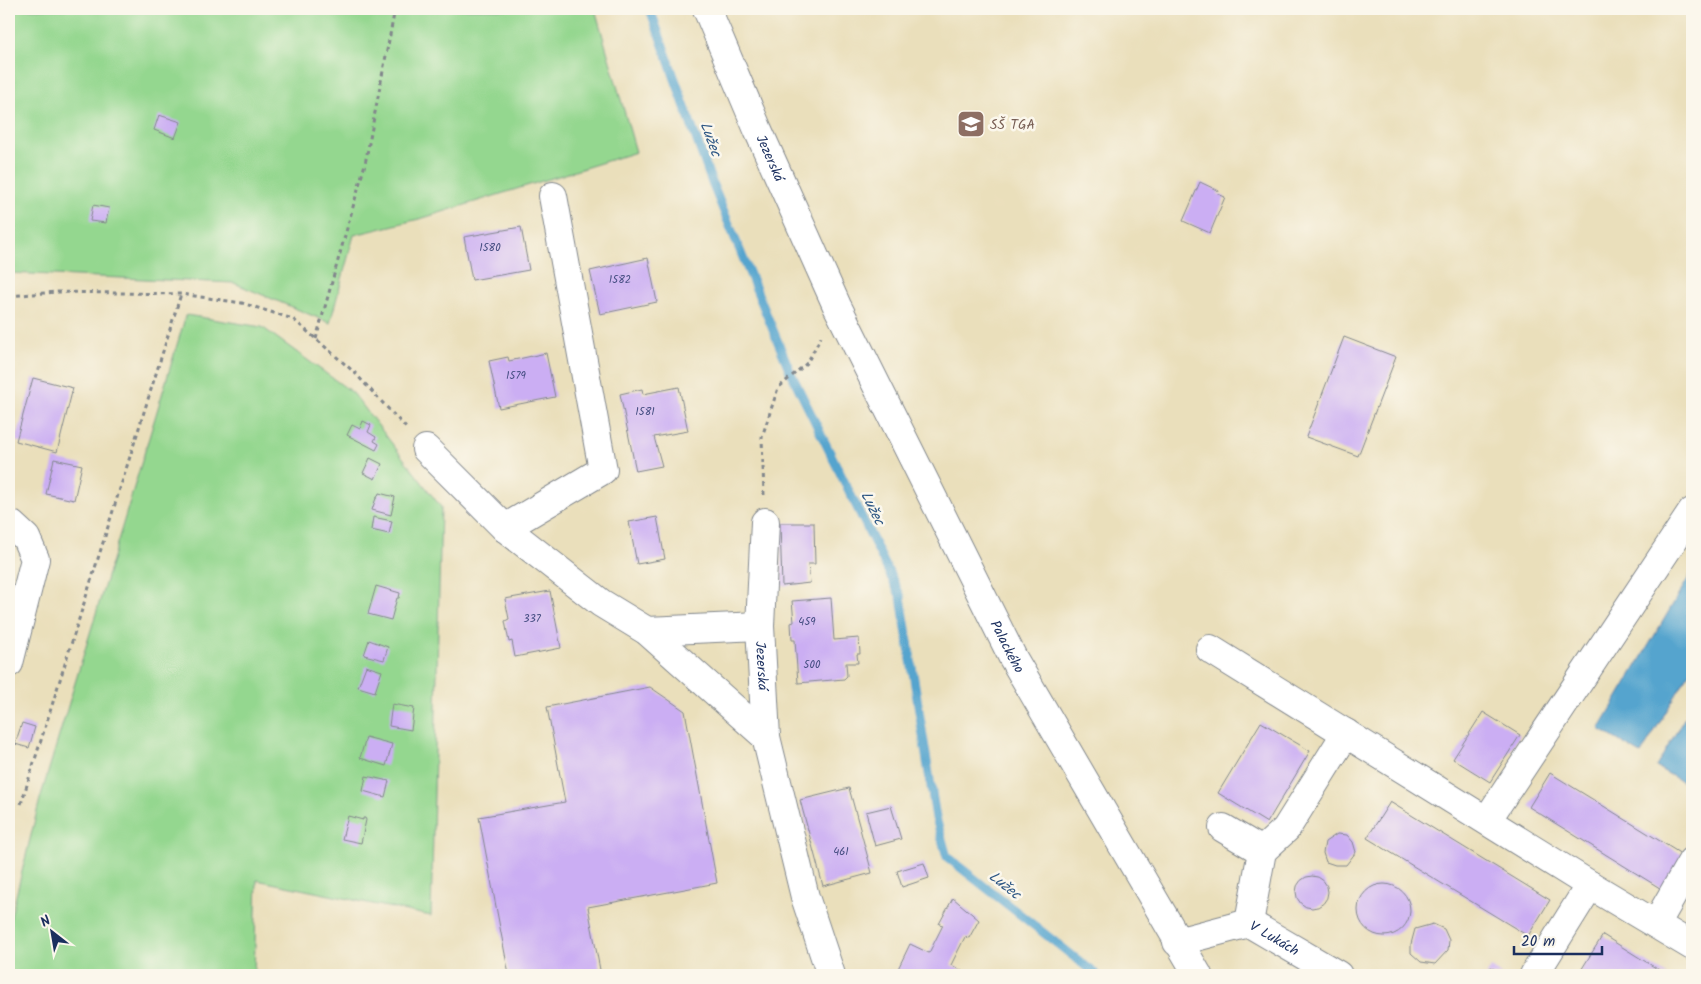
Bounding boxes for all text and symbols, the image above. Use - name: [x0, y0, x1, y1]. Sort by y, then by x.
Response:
- school or university icon: SŠ TGA: [956, 109, 986, 139]
- place label: SŠ TGA: [990, 114, 1035, 136]
- water label: Lužec: [693, 119, 728, 161]
- street label: Jezerská: [750, 131, 790, 187]
- house number: 1580: [479, 239, 501, 257]
- house number: 1582: [609, 271, 631, 289]
- house number: 1579: [506, 367, 527, 385]
- house number: 1581: [635, 403, 655, 421]
- water label: Lužec: [854, 487, 891, 531]
- house number: 337: [523, 610, 542, 628]
- house number: 459: [798, 613, 816, 631]
- street label: Palackého: [984, 617, 1030, 678]
- street label: Jezerská: [749, 641, 774, 692]
- house number: 500: [804, 656, 821, 674]
- house number: 461: [833, 843, 849, 861]
- water label: Lužec: [983, 865, 1027, 907]
- north arrow: [28, 906, 78, 956]
- text: N: [36, 910, 55, 933]
- street label: V Lukách: [1245, 916, 1303, 962]
- scale bar: [1514, 924, 1601, 956]
- text: 20 m: [1521, 930, 1555, 954]

